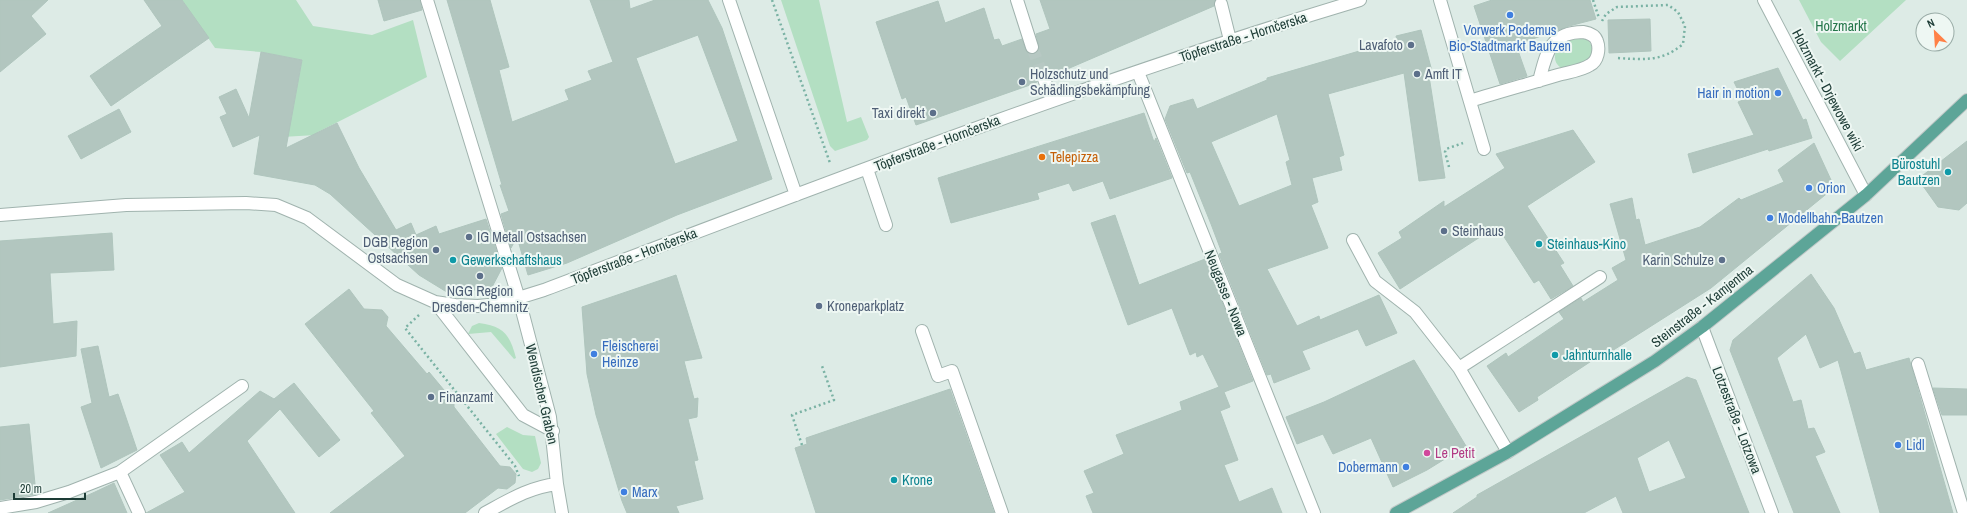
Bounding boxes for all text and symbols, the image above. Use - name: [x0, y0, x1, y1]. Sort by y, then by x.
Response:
- street label: Töpferstraße - Hornčerska: [1177, 8, 1310, 66]
- marker: Vorwerk Podemus Bio-Stadtmarkt Bautzen: [1505, 10, 1515, 20]
- north arrow: [1915, 12, 1955, 52]
- text: N: [1925, 15, 1937, 31]
- park label: Holzmarkt: [1815, 17, 1867, 35]
- place label: Vorwerk Podemus Bio-Stadtmarkt Bautzen: [1449, 21, 1571, 55]
- street label: Holzmarkt - Drjewowe wiki: [1788, 26, 1868, 154]
- place label: Lavafoto: [1359, 36, 1403, 54]
- marker: Lavafoto: [1406, 40, 1416, 50]
- place label: Holzschutz und Schädlingsbekämpfung: [1030, 65, 1151, 99]
- place label: Amft IT: [1424, 65, 1462, 83]
- marker: Amft IT: [1412, 69, 1422, 79]
- marker: Holzschutz und Schädlingsbekämpfung: [1017, 77, 1027, 87]
- place label: Hair in motion: [1697, 84, 1770, 102]
- marker: Hair in motion: [1773, 88, 1783, 98]
- place label: Taxi direkt: [872, 104, 925, 122]
- marker: Taxi direkt: [928, 108, 938, 118]
- street label: Töpferstraße - Hornčerska: [872, 110, 1003, 175]
- place label: Telepizza: [1050, 148, 1099, 166]
- marker: Telepizza: [1037, 152, 1047, 162]
- place label: Bürostuhl Bautzen: [1892, 155, 1940, 189]
- marker: Bürostuhl Bautzen: [1943, 167, 1953, 177]
- place label: Orion: [1817, 179, 1846, 197]
- marker: Orion: [1804, 183, 1814, 193]
- place label: Modellbahn-Bautzen: [1778, 209, 1883, 227]
- marker: Modellbahn-Bautzen: [1765, 213, 1775, 223]
- place label: Steinhaus: [1452, 222, 1504, 240]
- street label: Töpferstraße - Hornčerska: [569, 223, 700, 288]
- marker: Steinhaus: [1439, 226, 1449, 236]
- place label: IG Metall Ostsachsen: [477, 228, 587, 246]
- marker: IG Metall Ostsachsen: [464, 232, 474, 242]
- place label: DGB Region Ostsachsen: [363, 233, 428, 267]
- place label: Steinhaus-Kino: [1547, 235, 1626, 253]
- marker: Steinhaus-Kino: [1534, 239, 1544, 249]
- marker: DGB Region Ostsachsen: [431, 245, 441, 255]
- street label: Neugasse - Nowa: [1201, 247, 1252, 339]
- place label: Gewerkschaftshaus: [461, 251, 562, 269]
- place label: Karin Schulze: [1643, 251, 1714, 269]
- marker: Gewerkschaftshaus: [448, 255, 458, 265]
- marker: Karin Schulze: [1717, 255, 1727, 265]
- street label: Steinstraße - Kamjentna: [1647, 260, 1757, 351]
- marker: NGG Region Dresden-Chemnitz: [475, 271, 485, 281]
- place label: NGG Region Dresden-Chemnitz: [432, 282, 528, 316]
- place label: Kroneparkplatz: [827, 297, 904, 315]
- marker: Kroneparkplatz: [814, 301, 824, 311]
- place label: Fleischerei Heinze: [602, 337, 659, 371]
- street label: Wendischer Graben: [522, 342, 562, 446]
- place label: Jahnturnhalle: [1563, 346, 1632, 364]
- marker: Fleischerei Heinze: [589, 349, 599, 359]
- marker: Jahnturnhalle: [1550, 350, 1560, 360]
- street label: Lotzestraße - Lotzowa: [1708, 364, 1766, 477]
- place label: Finanzamt: [439, 388, 493, 406]
- marker: Finanzamt: [426, 392, 436, 402]
- place label: Lidl: [1906, 436, 1925, 454]
- marker: Lidl: [1893, 440, 1903, 450]
- place label: Le Petit: [1435, 444, 1475, 462]
- marker: Le Petit: [1422, 448, 1432, 458]
- place label: Dobermann: [1338, 458, 1398, 476]
- marker: Dobermann: [1401, 462, 1411, 472]
- place label: Krone: [902, 471, 933, 489]
- scale bar: [14, 475, 85, 501]
- marker: Krone: [889, 475, 899, 485]
- text: 20 m: [20, 481, 42, 497]
- place label: Marx: [632, 483, 658, 501]
- marker: Marx: [619, 487, 629, 497]

